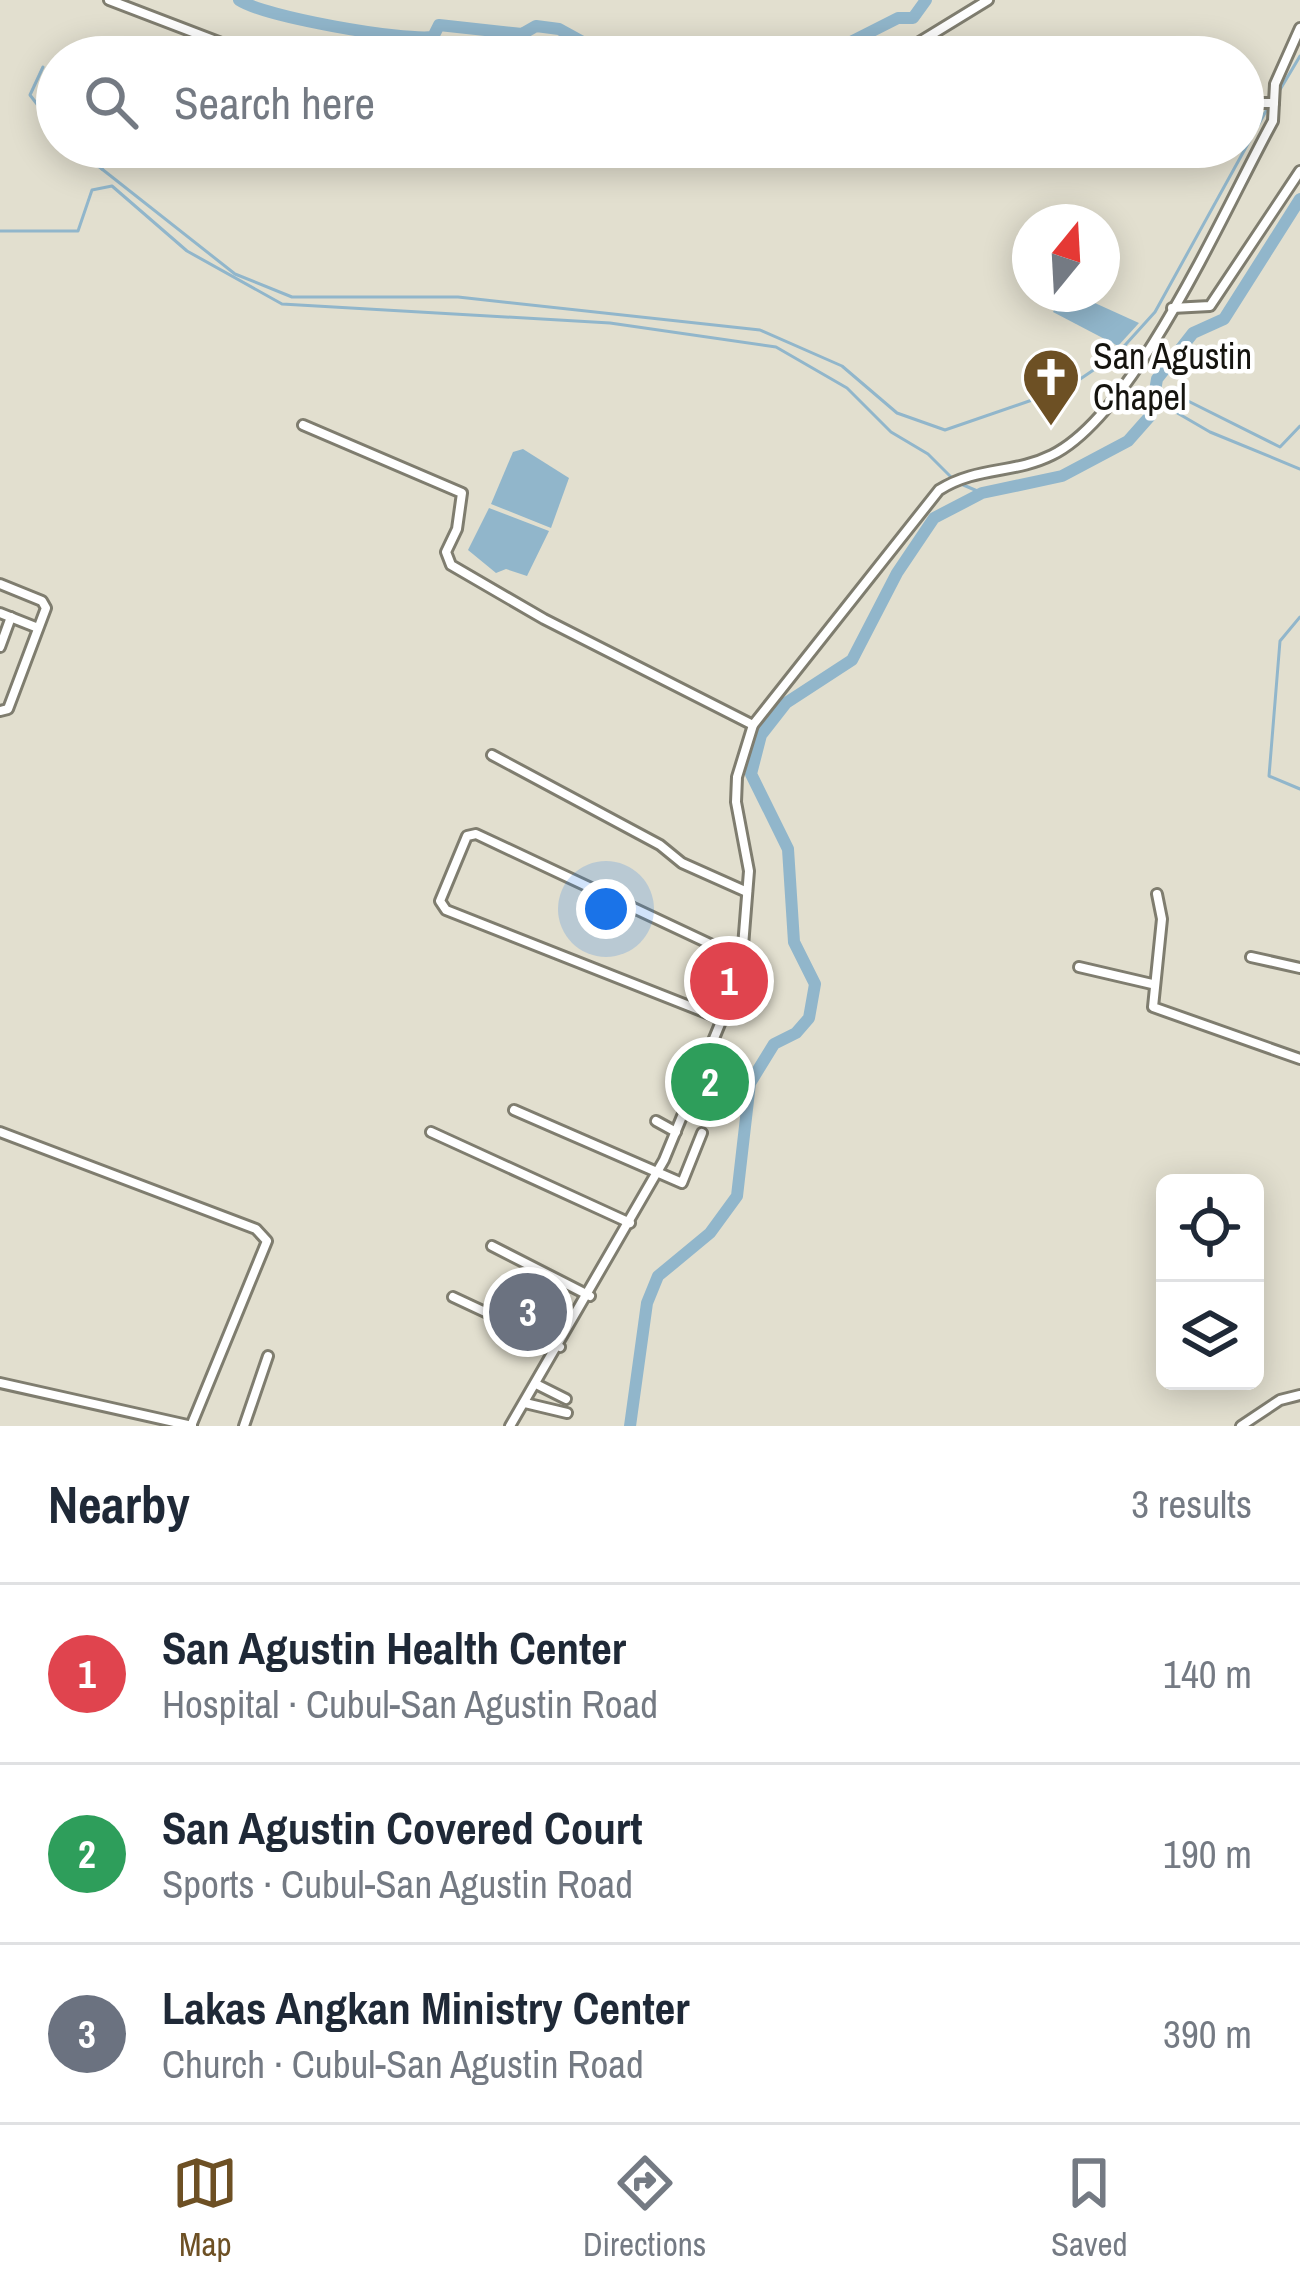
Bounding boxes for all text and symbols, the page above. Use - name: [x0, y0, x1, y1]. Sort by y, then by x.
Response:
- search box: [36, 36, 1264, 168]
- icon: search: [78, 69, 144, 135]
- text: Search here: [174, 72, 375, 133]
- north arrow: [1012, 204, 1120, 312]
- place label: San Agustin Chapel: [1093, 332, 1252, 421]
- church icon: San Agustin Chapel: [1020, 346, 1082, 428]
- your location: [576, 879, 636, 939]
- pin: 1: [690, 936, 768, 1026]
- pin: 2: [671, 1037, 749, 1127]
- map controls: [1156, 1174, 1264, 1390]
- button: locate: [1156, 1174, 1264, 1282]
- pin: 3: [489, 1267, 567, 1357]
- button: layers: [1156, 1282, 1264, 1390]
- text: Nearby: [48, 1470, 190, 1539]
- text: 3 results: [1131, 1478, 1252, 1530]
- text: San Agustin Health Center: [162, 1617, 626, 1678]
- text: 1: [78, 1648, 96, 1700]
- text: 140 m: [1163, 1648, 1252, 1700]
- text: Hospital · Cubul-San Agustin Road: [162, 1678, 658, 1730]
- text: San Agustin Covered Court: [162, 1797, 642, 1858]
- text: 2: [78, 1828, 96, 1880]
- text: 190 m: [1163, 1828, 1252, 1880]
- text: Sports · Cubul-San Agustin Road: [162, 1858, 633, 1910]
- text: Lakas Angkan Ministry Center: [162, 1977, 690, 2038]
- text: 3: [78, 2008, 96, 2060]
- text: 390 m: [1163, 2008, 1252, 2060]
- text: Church · Cubul-San Agustin Road: [162, 2038, 644, 2090]
- tab: Map: [172, 2150, 238, 2266]
- tab: Directions: [583, 2150, 706, 2266]
- tab: Saved: [1051, 2150, 1128, 2266]

